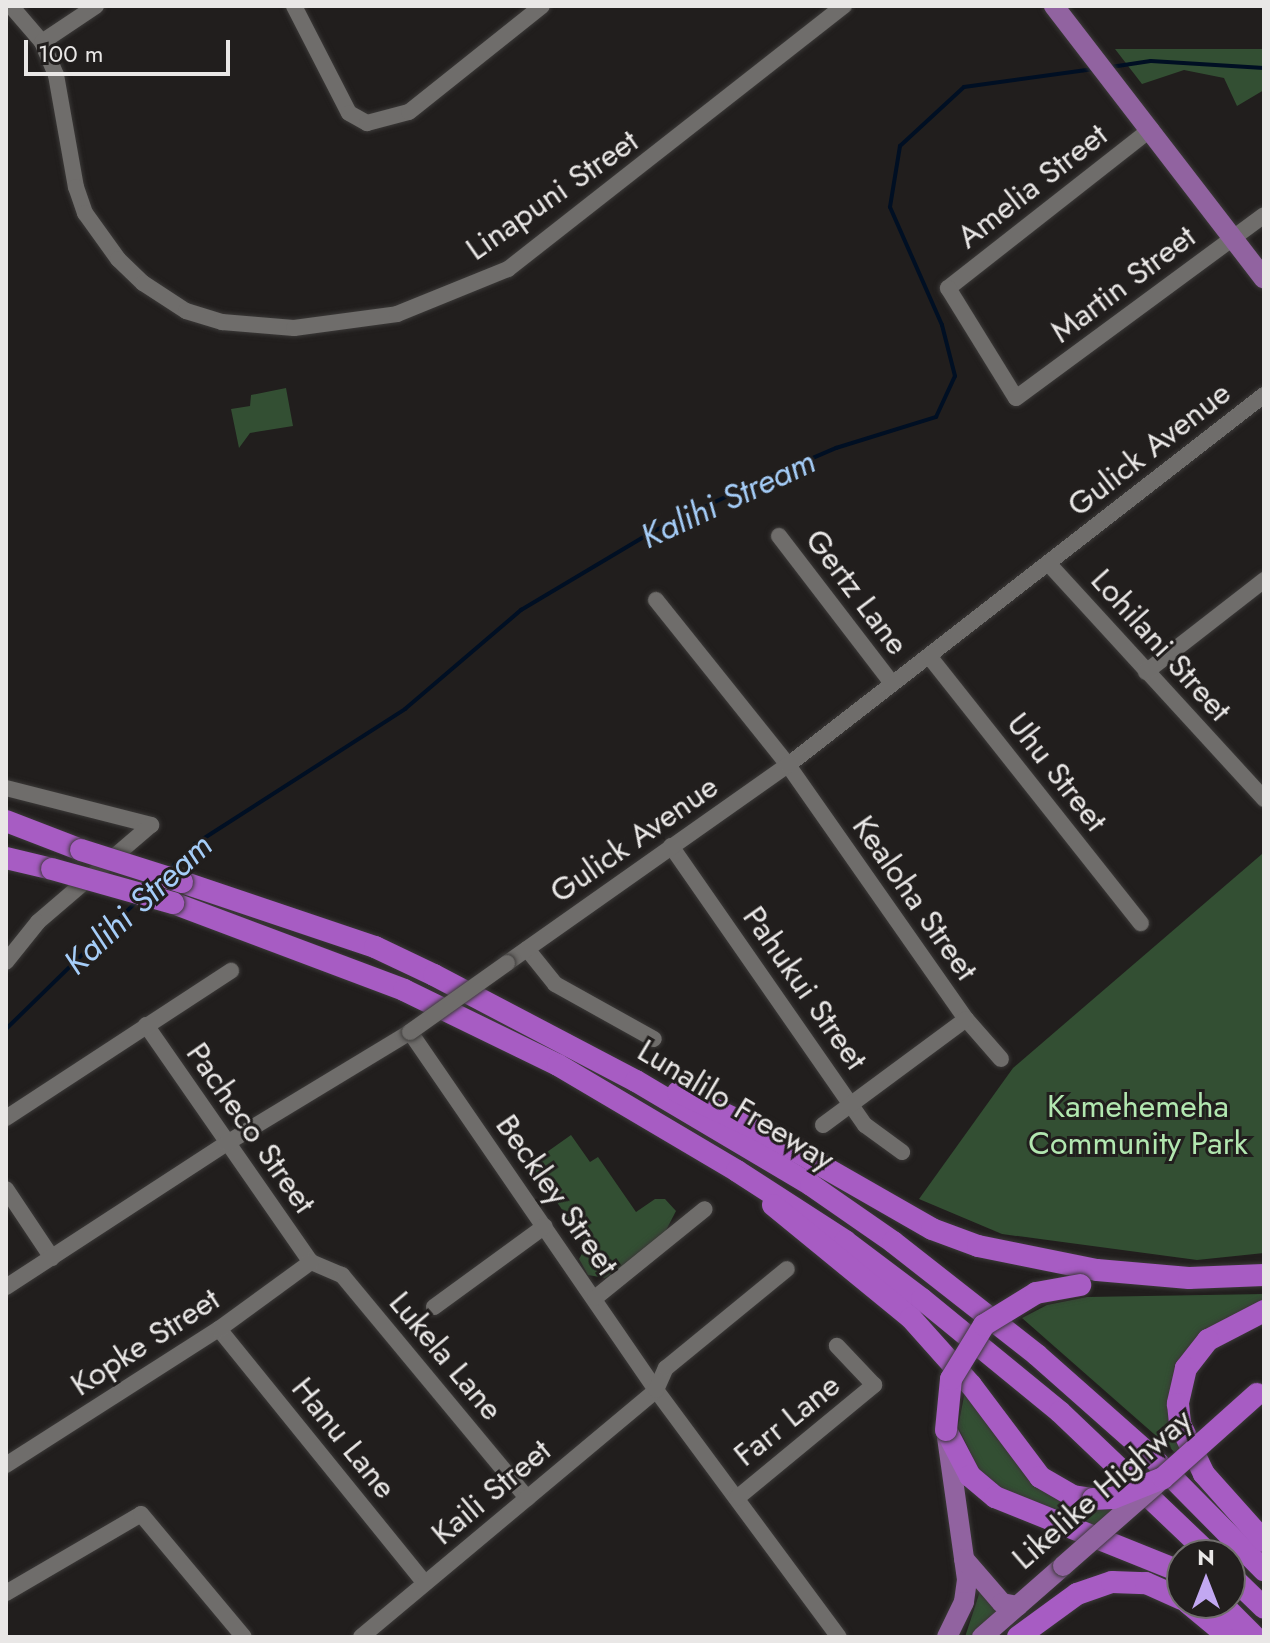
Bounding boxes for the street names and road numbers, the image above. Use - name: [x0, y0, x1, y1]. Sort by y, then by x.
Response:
- street label: Amelia Street: [949, 116, 1115, 256]
- street label: Linapuni Street: [459, 122, 645, 268]
- street label: Martin Street: [1043, 217, 1203, 351]
- street label: Gulick Avenue: [1060, 374, 1238, 524]
- street label: Gertz Lane: [797, 522, 917, 662]
- street label: Lohilani Street: [1083, 561, 1239, 729]
- street label: Uhu Street: [999, 705, 1115, 839]
- street label: Gulick Avenue: [543, 767, 725, 911]
- street label: Kealoha Street: [844, 808, 986, 988]
- street label: Pahukui Street: [735, 899, 875, 1077]
- street label: Lunalilo Freeway: [631, 1031, 841, 1179]
- street label: Pacheco Street: [178, 1035, 324, 1221]
- street label: Beckley Street: [488, 1107, 626, 1283]
- street label: Kopke Street: [64, 1280, 226, 1404]
- street label: Lukela Lane: [381, 1284, 511, 1428]
- street label: Farr Lane: [726, 1366, 848, 1474]
- street label: Hanu Lane: [284, 1370, 404, 1506]
- street label: Likelike Highway: [1004, 1401, 1200, 1577]
- street label: Kaili Street: [424, 1431, 558, 1553]

